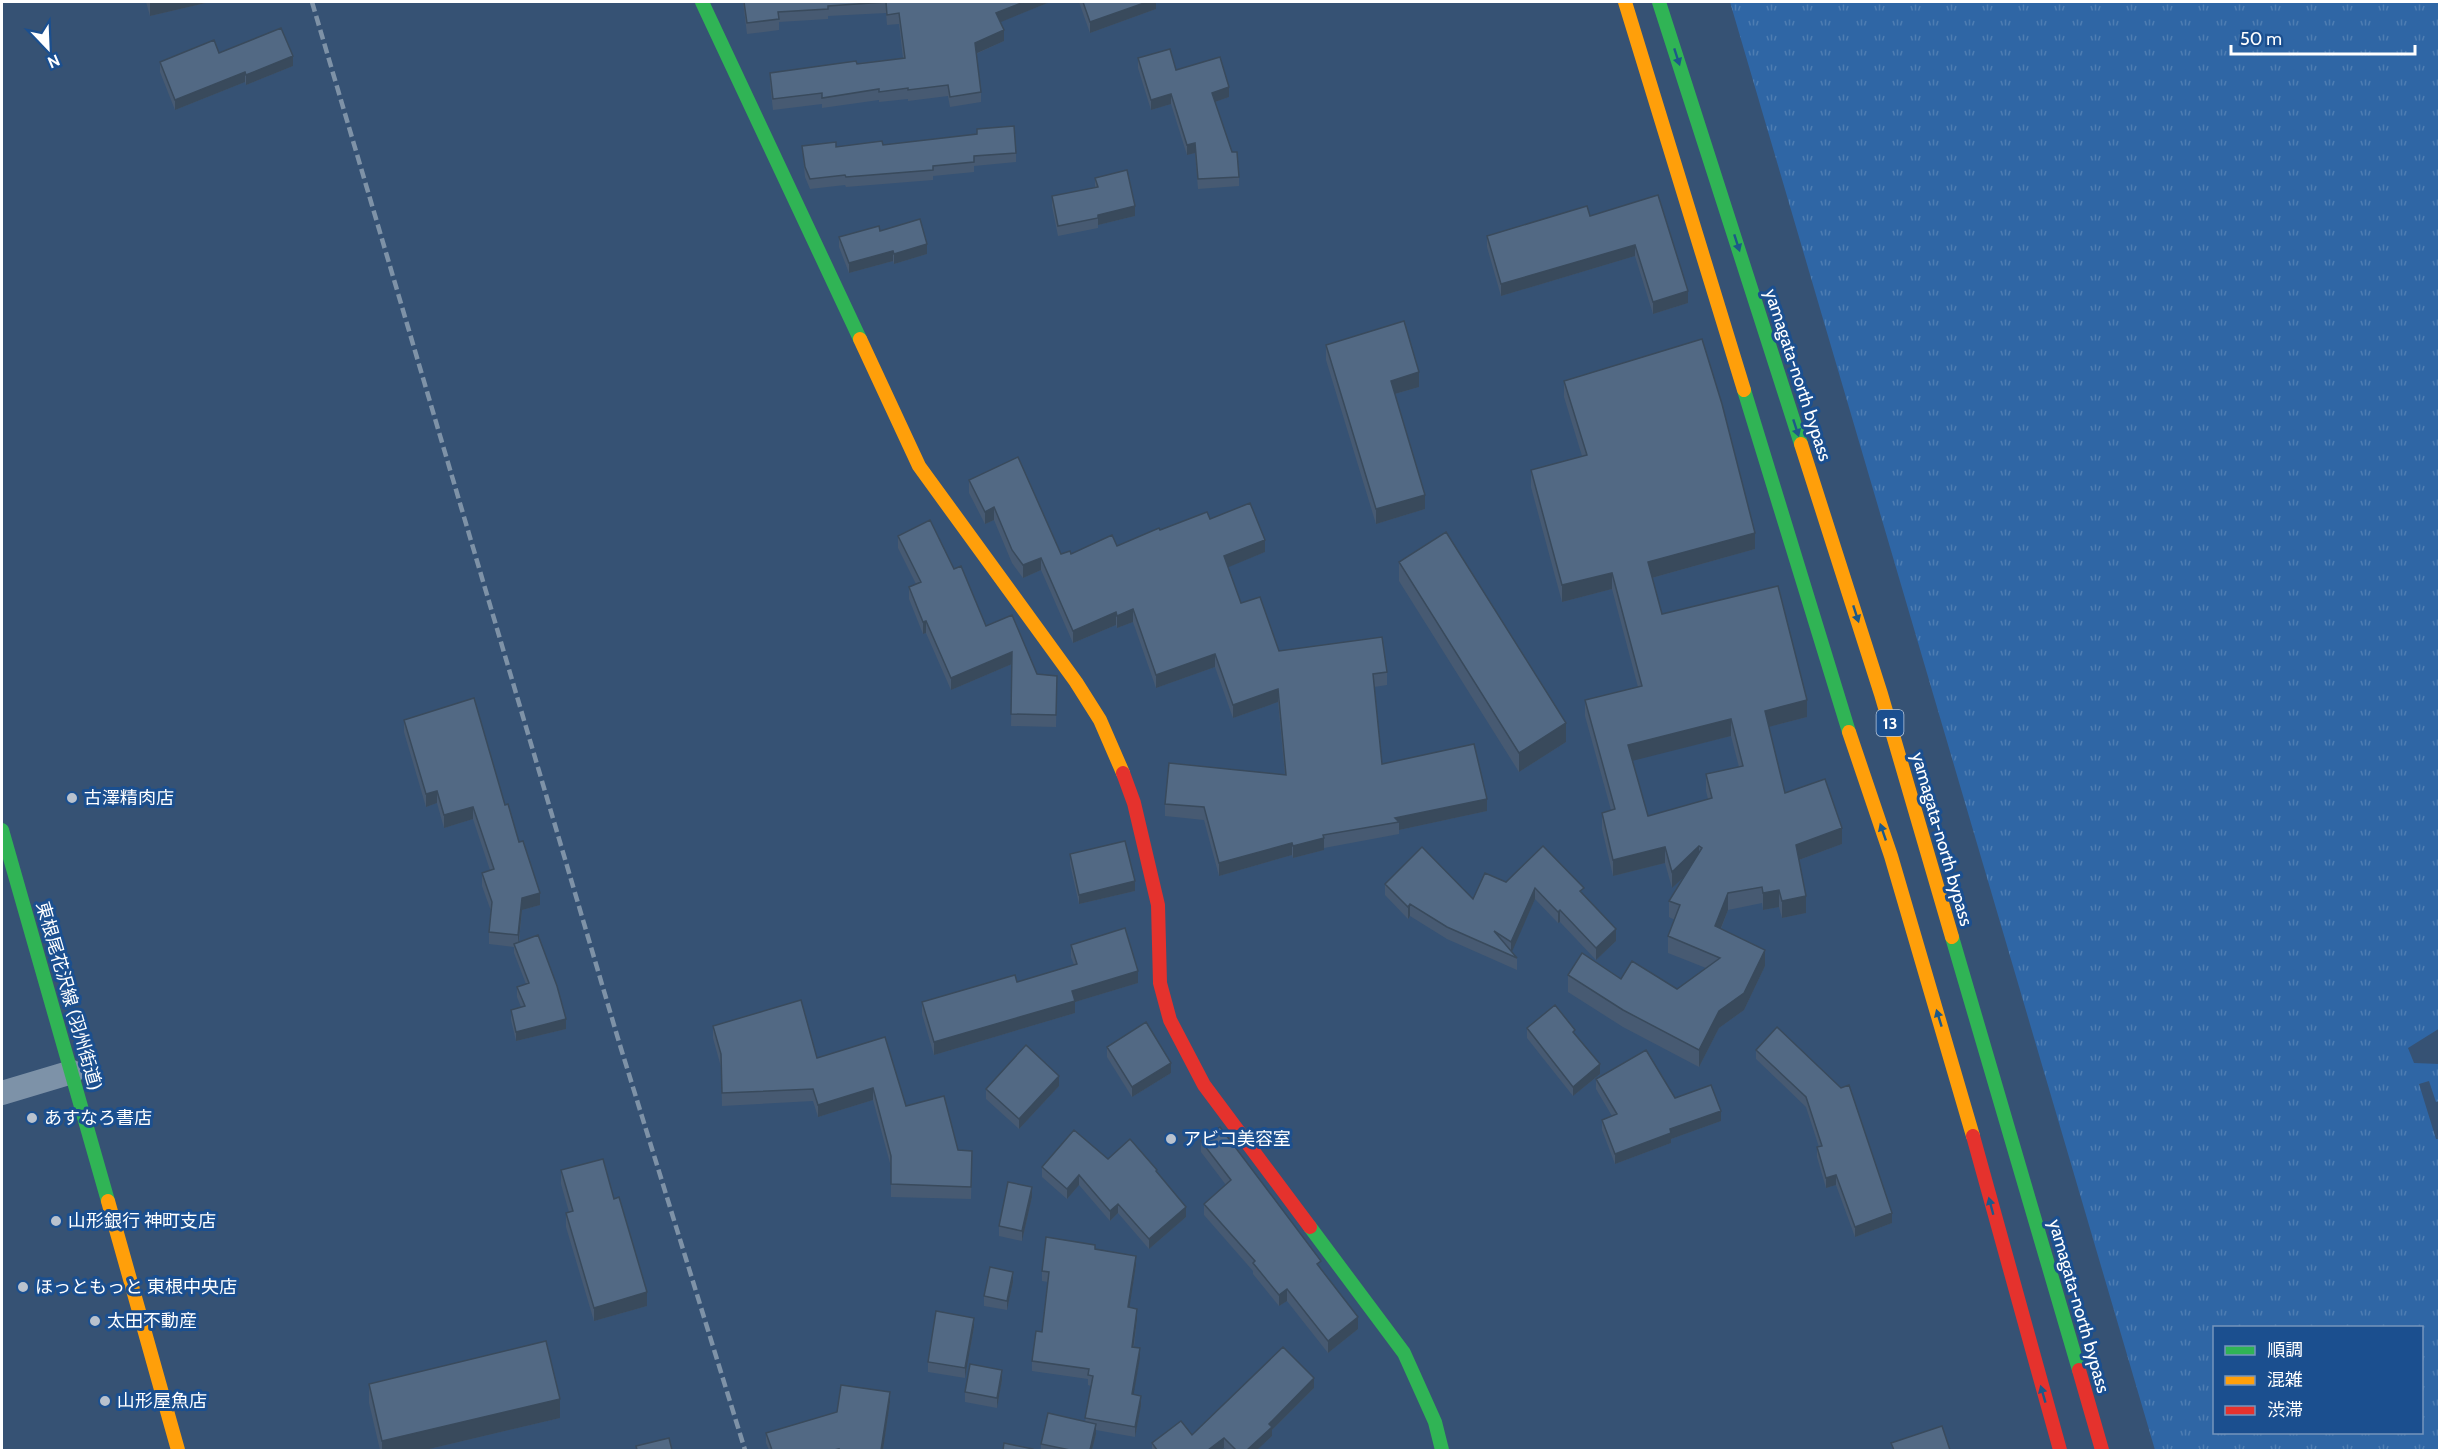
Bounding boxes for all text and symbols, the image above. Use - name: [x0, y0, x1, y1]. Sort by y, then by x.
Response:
- north arrow: [18, 18, 78, 78]
- scale bar: [2231, 18, 2416, 56]
- text: 50 m: [2240, 28, 2282, 50]
- one-way arrow: [1673, 48, 1682, 66]
- text: N: [45, 50, 63, 72]
- one-way arrow: [1733, 234, 1742, 252]
- street label: yamagata-north bypass: [1760, 286, 1836, 464]
- one-way arrow: [1792, 419, 1802, 437]
- one-way arrow: [1852, 605, 1861, 623]
- road number: 13: [1876, 710, 1904, 736]
- street label: yamagata-north bypass: [1907, 750, 1977, 928]
- place label: 古澤精肉店: [84, 787, 174, 809]
- marker: 古澤精肉店: [65, 791, 79, 805]
- one-way arrow: [1878, 823, 1887, 841]
- street label: 東根尾花沢線 (羽州街道): [32, 899, 106, 1093]
- one-way arrow: [1934, 1009, 1943, 1027]
- place label: あすなろ書店: [44, 1107, 152, 1129]
- marker: あすなろ書店: [25, 1111, 39, 1125]
- place label: アビコ美容室: [1183, 1128, 1291, 1150]
- marker: アビコ美容室: [1164, 1132, 1178, 1146]
- one-way arrow: [1986, 1197, 1996, 1215]
- place label: 山形銀行 神町支店: [68, 1210, 216, 1232]
- marker: 山形銀行 神町支店: [49, 1214, 63, 1228]
- street label: yamagata-north bypass: [2044, 1217, 2114, 1395]
- place label: ほっともっと 東根中央店: [35, 1276, 237, 1298]
- marker: ほっともっと 東根中央店: [16, 1280, 30, 1294]
- place label: 太田不動産: [107, 1310, 197, 1332]
- marker: 太田不動産: [88, 1314, 102, 1328]
- legend: [2213, 1326, 2423, 1434]
- text: 順調: [2267, 1339, 2303, 1361]
- text: 混雑: [2267, 1369, 2303, 1391]
- one-way arrow: [2038, 1385, 2047, 1403]
- place label: 山形屋魚店: [117, 1390, 207, 1412]
- marker: 山形屋魚店: [98, 1394, 112, 1408]
- text: 渋滞: [2267, 1399, 2303, 1421]

